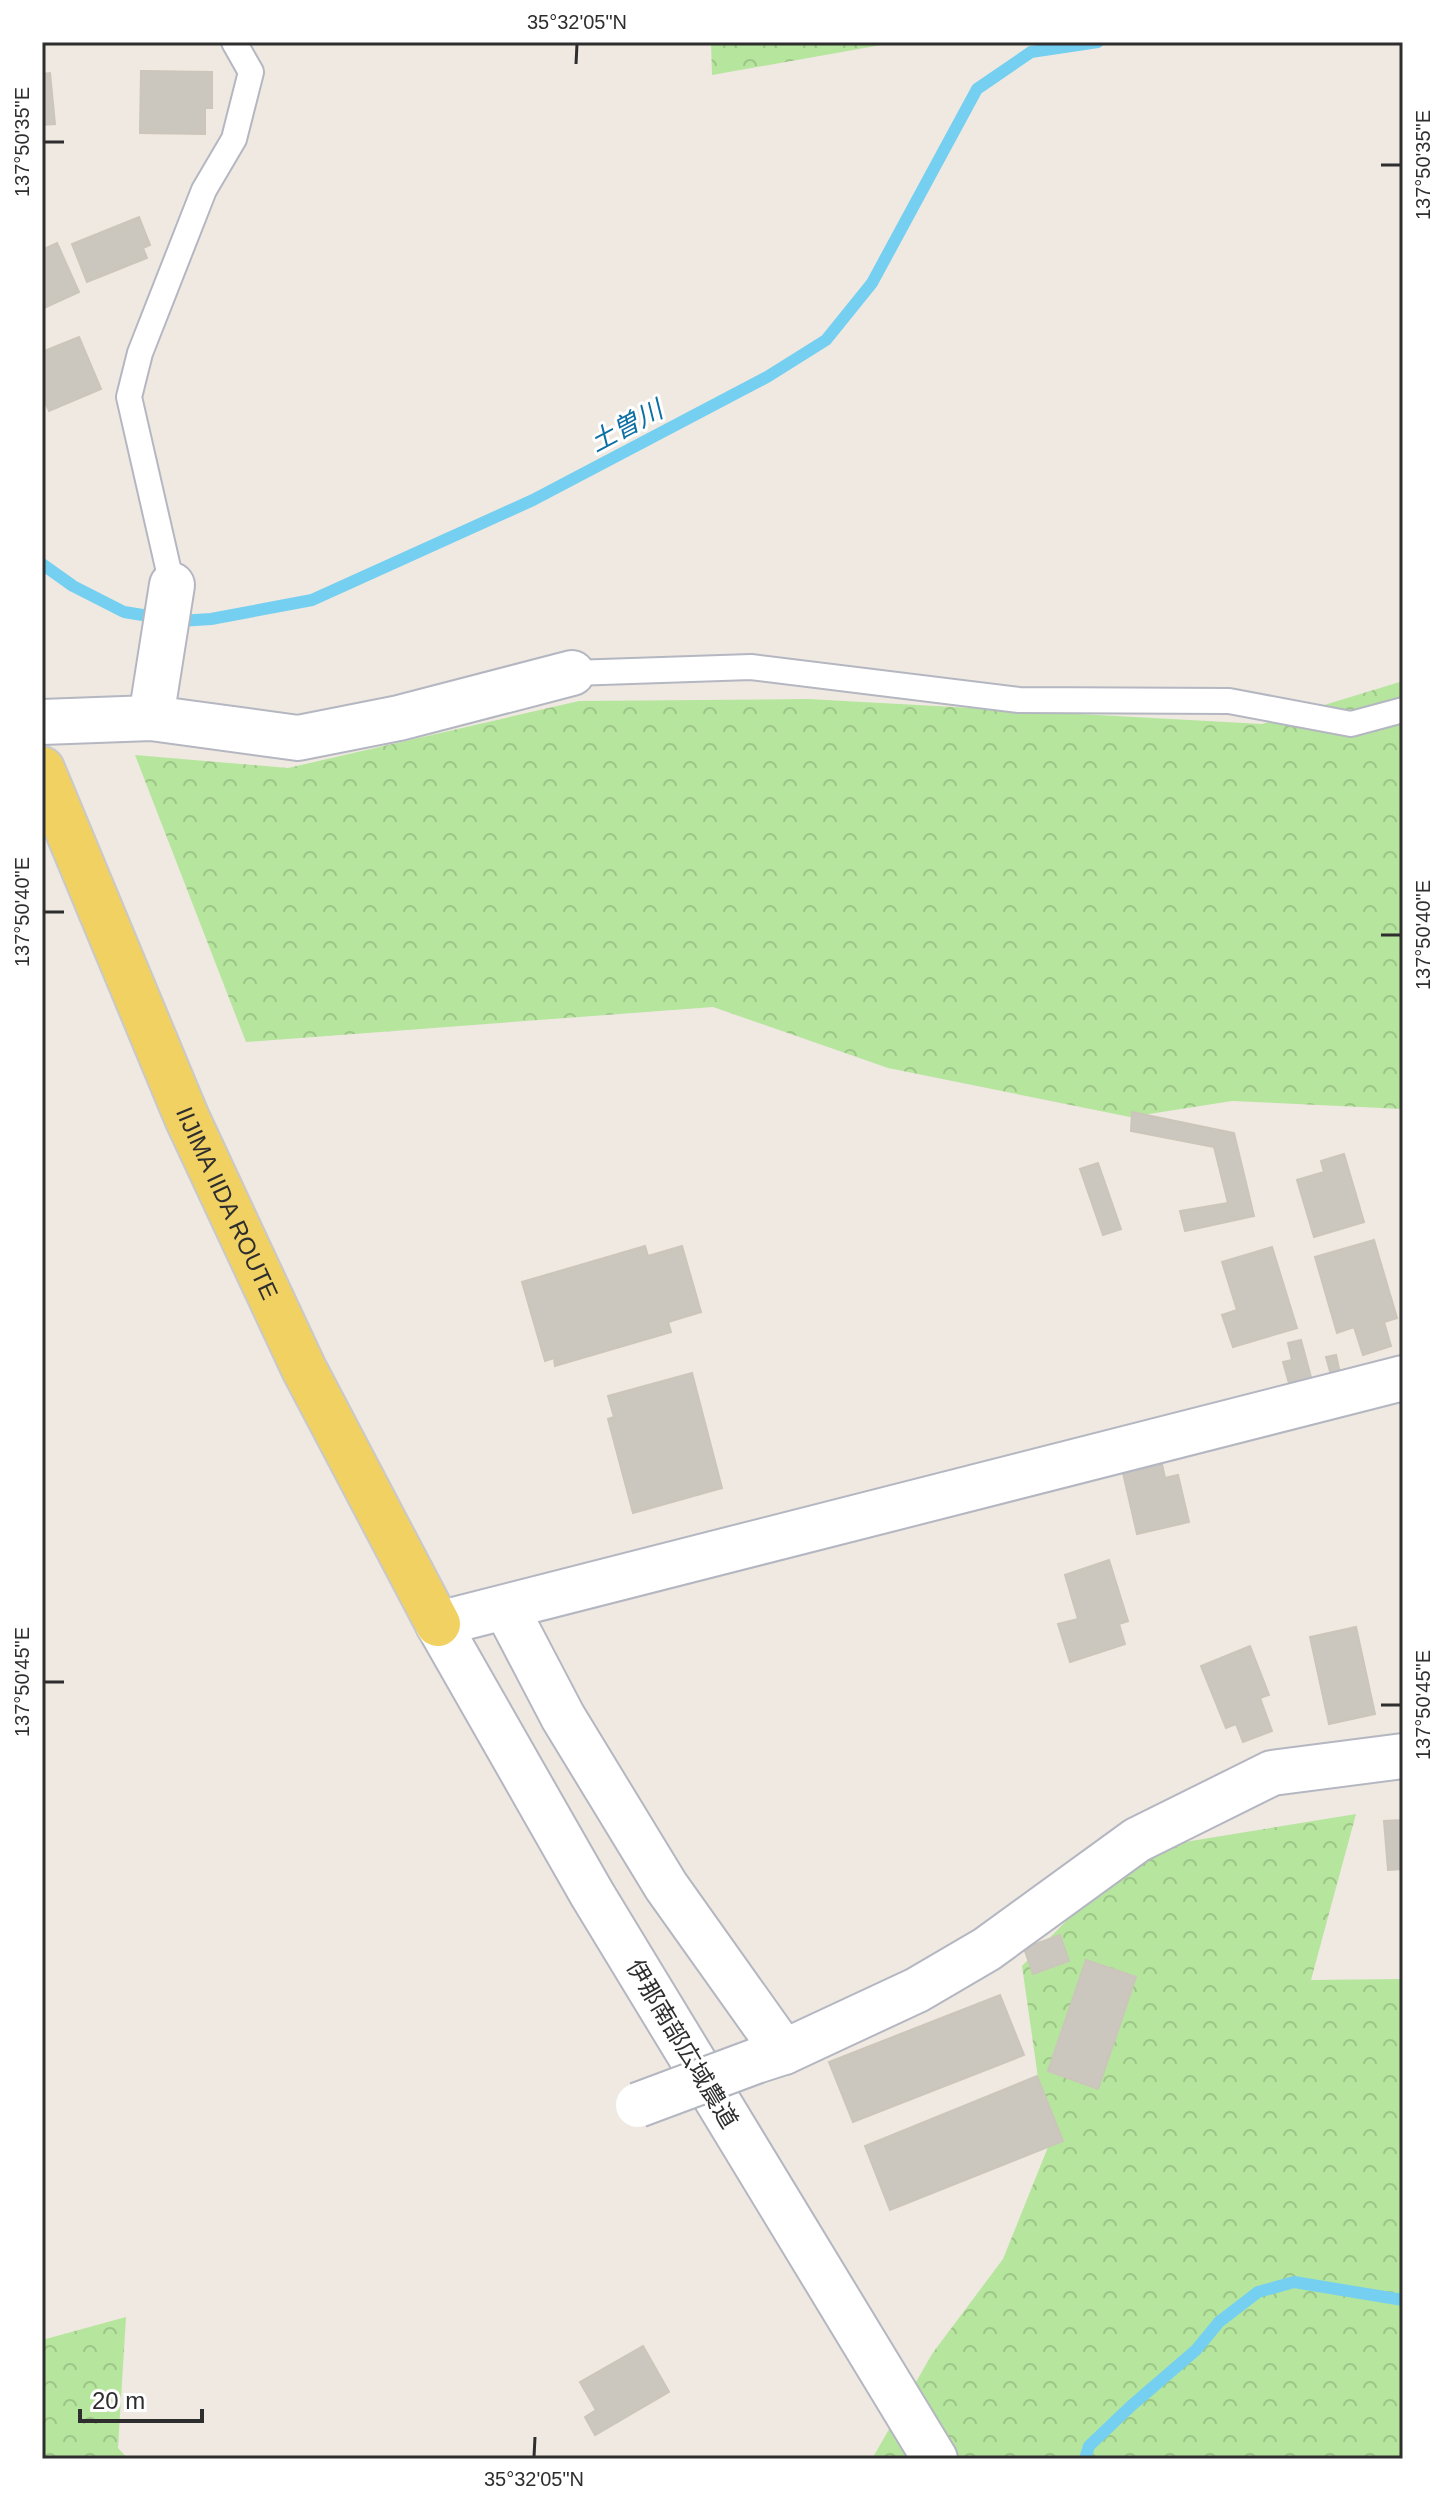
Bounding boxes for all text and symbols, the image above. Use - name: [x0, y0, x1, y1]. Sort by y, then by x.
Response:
- text: 35°32'05"N: [527, 11, 627, 33]
- text: 137°50'35"E: [11, 87, 33, 197]
- text: 137°50'35"E: [1412, 110, 1434, 220]
- water label: 土曽川: [585, 393, 670, 458]
- text: 137°50'40"E: [11, 857, 33, 967]
- text: 137°50'40"E: [1412, 880, 1434, 990]
- street label: IIJIMA IIDA ROUTE: [171, 1103, 284, 1304]
- text: 137°50'45"E: [11, 1627, 33, 1737]
- text: 137°50'45"E: [1412, 1650, 1434, 1760]
- street label: 伊那南部広域農道: [621, 1955, 743, 2133]
- scale bar: [80, 2373, 202, 2423]
- text: 20 m: [92, 2387, 145, 2414]
- text: 35°32'05"N: [484, 2468, 584, 2490]

